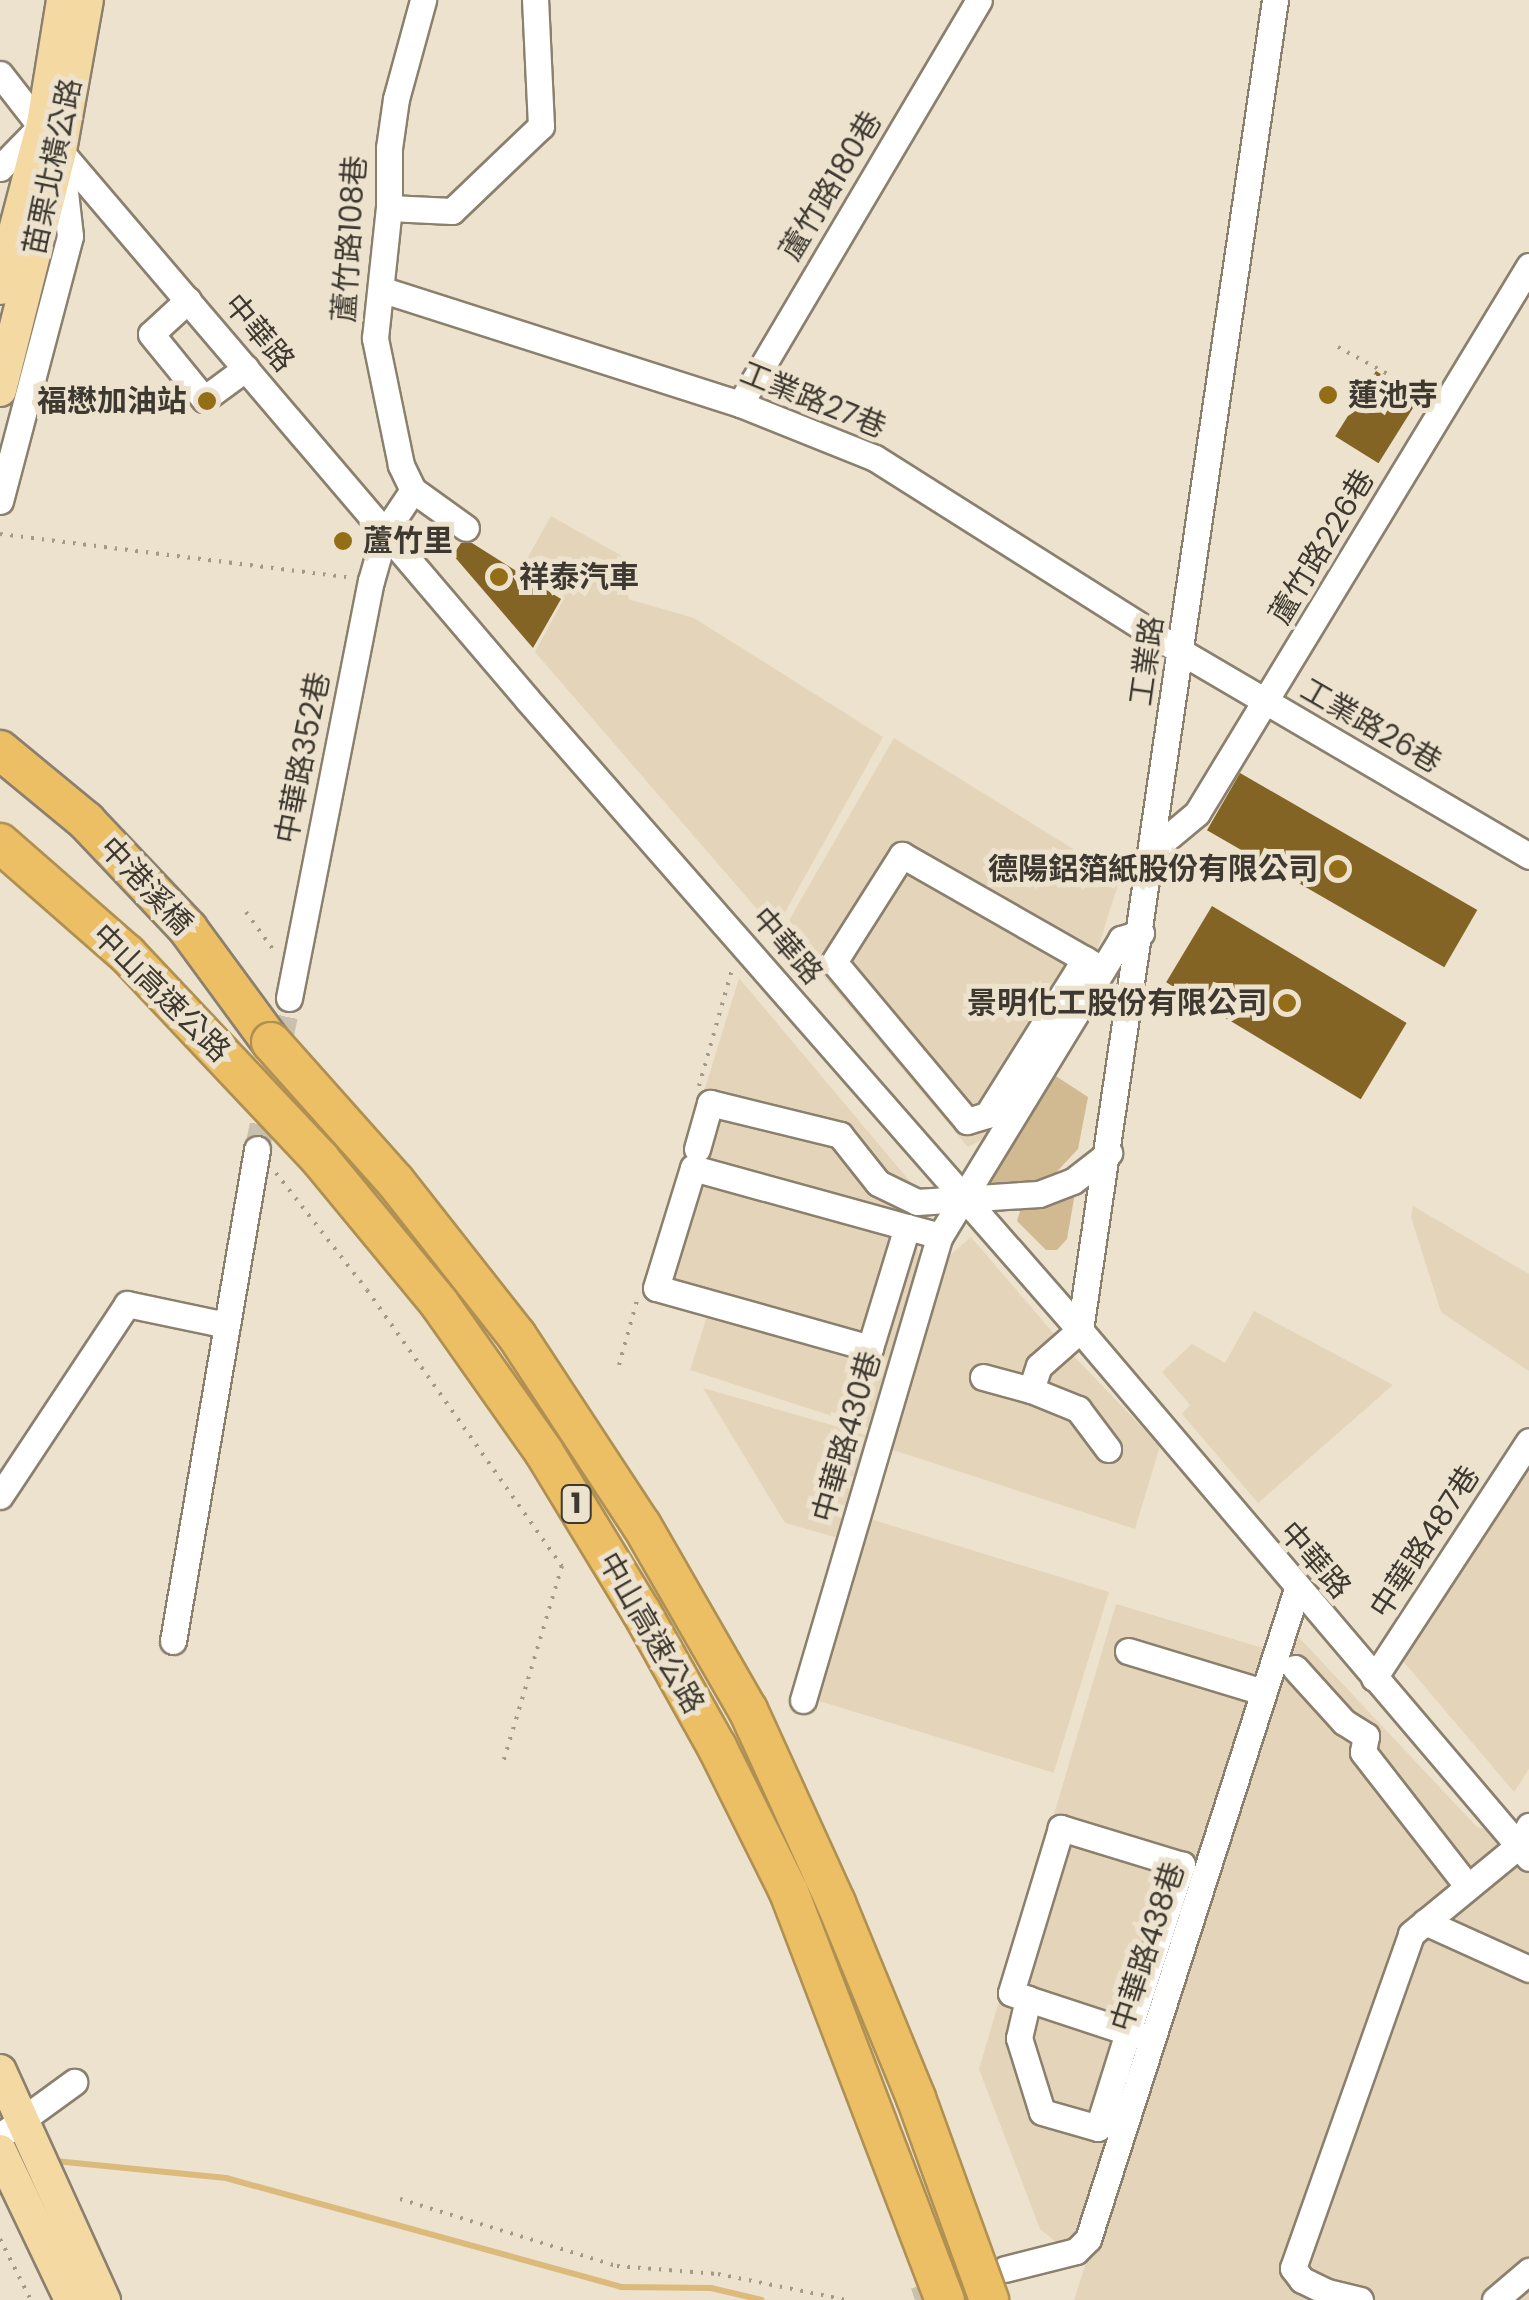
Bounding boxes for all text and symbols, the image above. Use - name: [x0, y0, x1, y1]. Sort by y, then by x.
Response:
- street label: 苗栗北橫公路: [17, 75, 89, 259]
- street label: 蘆竹路180巷: [772, 105, 890, 267]
- street label: 蘆竹路108巷: [326, 154, 374, 324]
- street label: 中華路: [216, 287, 302, 379]
- street label: 工業路27巷: [735, 355, 891, 445]
- place label: 蓮池寺: [1348, 377, 1438, 413]
- place label: 福懋加油站: [37, 383, 187, 419]
- marker: 蓮池寺: [1317, 384, 1339, 406]
- marker: 福懋加油站: [196, 390, 218, 412]
- street label: 蘆竹路226巷: [1262, 463, 1382, 631]
- place label: 蘆竹里: [363, 523, 453, 559]
- marker: 蘆竹里: [332, 530, 354, 552]
- place label: 祥泰汽車: [519, 559, 639, 595]
- marker: 祥泰汽車: [488, 566, 510, 588]
- street label: 工業路: [1123, 614, 1171, 708]
- street label: 中華路352巷: [269, 669, 337, 847]
- street label: 工業路26巷: [1294, 671, 1448, 781]
- street label: 中港溪橋: [92, 830, 200, 942]
- place label: 德陽鋁箔紙股份有限公司: [988, 851, 1318, 887]
- marker: 德陽鋁箔紙股份有限公司: [1327, 858, 1349, 880]
- street label: 中華路: [744, 900, 830, 992]
- street label: 中山高速公路: [85, 917, 237, 1069]
- place label: 景明化工股份有限公司: [967, 985, 1267, 1021]
- marker: 景明化工股份有限公司: [1276, 992, 1298, 1014]
- street label: 中華路430巷: [806, 1348, 888, 1526]
- street label: 中華路487巷: [1362, 1459, 1488, 1625]
- road number: 1: [558, 1481, 594, 1527]
- street label: 中華路: [1272, 1514, 1358, 1606]
- street label: 中山高速公路: [590, 1546, 712, 1720]
- street label: 中華路438巷: [1104, 1858, 1192, 2036]

